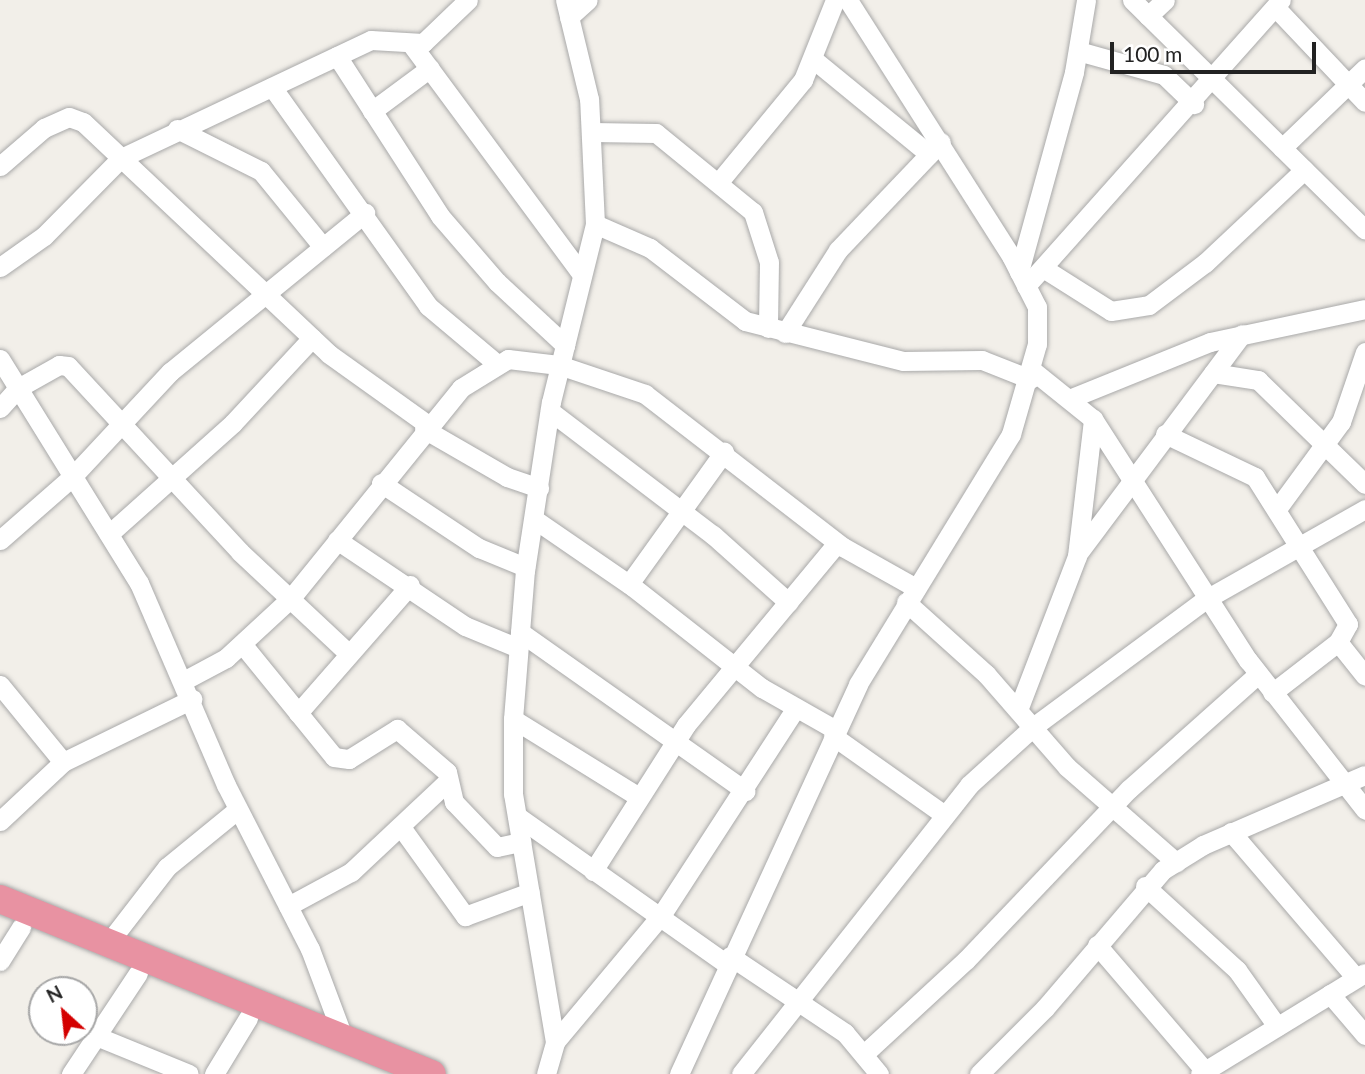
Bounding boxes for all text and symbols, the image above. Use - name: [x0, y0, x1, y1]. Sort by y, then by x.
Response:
- scale bar: [1113, 28, 1320, 72]
- text: 100 m: [1123, 41, 1182, 66]
- north arrow: [28, 976, 98, 1046]
- text: N: [42, 980, 66, 1007]

